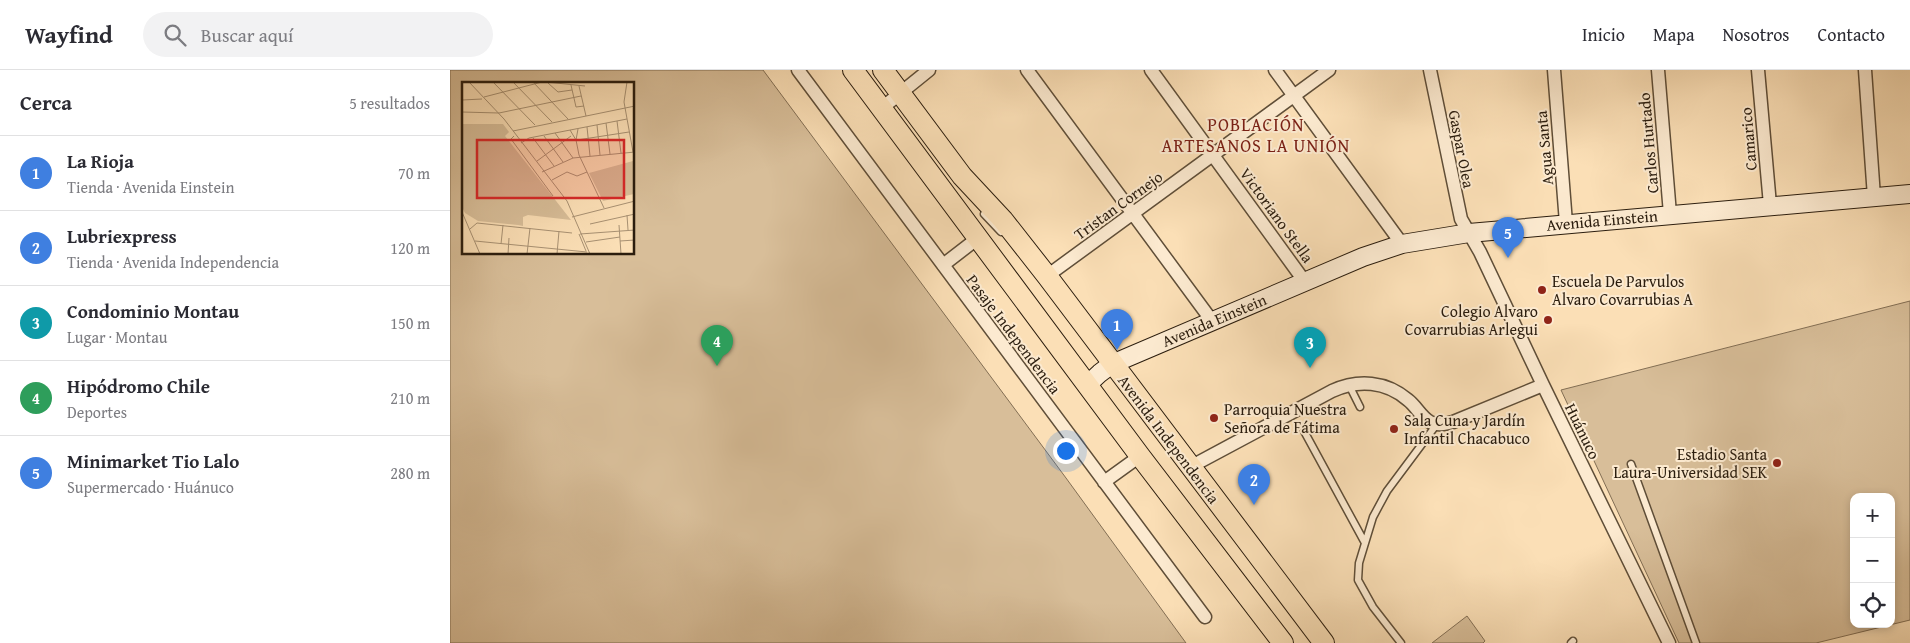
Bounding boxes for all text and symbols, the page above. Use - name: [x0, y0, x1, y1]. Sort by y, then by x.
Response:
- search box: [143, 12, 493, 57]
- text: Wayfind: [25, 17, 113, 52]
- icon: search: [161, 21, 189, 49]
- text: Buscar aquí: [201, 21, 293, 49]
- text: Inicio: [1582, 21, 1625, 48]
- text: Mapa: [1653, 21, 1694, 48]
- text: Nosotros: [1722, 21, 1790, 48]
- text: Contacto: [1818, 21, 1885, 48]
- inset map: [462, 82, 635, 255]
- text: Cerca: [20, 87, 72, 118]
- text: 5 resultados: [349, 91, 430, 115]
- street label: Carlos Hurtado: [1632, 92, 1664, 194]
- street label: Camarico: [1733, 106, 1763, 172]
- street label: Gaspar Olea: [1443, 108, 1481, 190]
- street label: Agua Santa: [1529, 109, 1559, 186]
- district label: POBLACIÓN ARTESANOS LA UNIÓN: [1162, 111, 1350, 159]
- text: La Rioja: [67, 147, 134, 175]
- text: 1: [32, 161, 40, 185]
- text: 70 m: [398, 161, 430, 185]
- street label: Victoriano Stella: [1234, 162, 1320, 268]
- street label: Tristan Cornejo: [1069, 165, 1167, 245]
- text: Tienda · Avenida Einstein: [67, 175, 234, 199]
- street label: Avenida Einstein: [1545, 203, 1659, 237]
- pin: 5: [1492, 217, 1524, 258]
- text: Lubriexpress: [67, 222, 177, 250]
- text: 2: [32, 236, 40, 260]
- text: 120 m: [390, 236, 430, 260]
- text: Tienda · Avenida Independencia: [67, 250, 279, 274]
- street label: Pasaje Independencia: [961, 269, 1067, 399]
- place label: Escuela De Parvulos Alvaro Covarrubias A: [1552, 269, 1693, 311]
- marker: Escuela De Parvulos Alvaro Covarrubias A: [1536, 284, 1548, 296]
- street label: Avenida Einstein: [1158, 287, 1270, 353]
- text: Condominio Montau: [67, 297, 239, 325]
- place label: Colegio Alvaro Covarrubias Arlegui: [1405, 299, 1539, 341]
- pin: 1: [1101, 309, 1133, 350]
- text: 3: [32, 311, 40, 335]
- text: 150 m: [390, 311, 430, 335]
- marker: Colegio Alvaro Covarrubias Arlegui: [1542, 314, 1554, 326]
- text: Lugar · Montau: [67, 325, 167, 349]
- pin: 4: [701, 325, 733, 366]
- pin: 3: [1294, 327, 1326, 368]
- street label: Avenida Independencia: [1112, 369, 1226, 509]
- text: Hipódromo Chile: [67, 372, 210, 400]
- text: 4: [32, 386, 40, 410]
- text: 210 m: [390, 386, 430, 410]
- place label: Parroquia Nuestra Señora de Fátima: [1224, 397, 1347, 439]
- street label: Huánuco: [1559, 399, 1607, 463]
- text: Deportes: [67, 400, 127, 424]
- place label: Sala Cuna y Jardín Infantil Chacabuco: [1404, 408, 1530, 450]
- marker: Parroquia Nuestra Señora de Fátima: [1208, 412, 1220, 424]
- marker: Sala Cuna y Jardín Infantil Chacabuco: [1388, 423, 1400, 435]
- your location: [1053, 438, 1079, 464]
- place label: Estadio Santa Laura-Universidad SEK: [1613, 442, 1768, 484]
- text: Minimarket Tio Lalo: [67, 447, 239, 475]
- marker: Estadio Santa Laura-Universidad SEK: [1771, 457, 1783, 469]
- text: 5: [32, 461, 40, 485]
- text: 280 m: [390, 461, 430, 485]
- pin: 2: [1238, 464, 1270, 505]
- text: Supermercado · Huánuco: [67, 475, 234, 499]
- map controls: [1850, 493, 1895, 628]
- button: +: [1850, 493, 1895, 538]
- button: −: [1850, 538, 1895, 583]
- button: locate: [1850, 583, 1895, 628]

